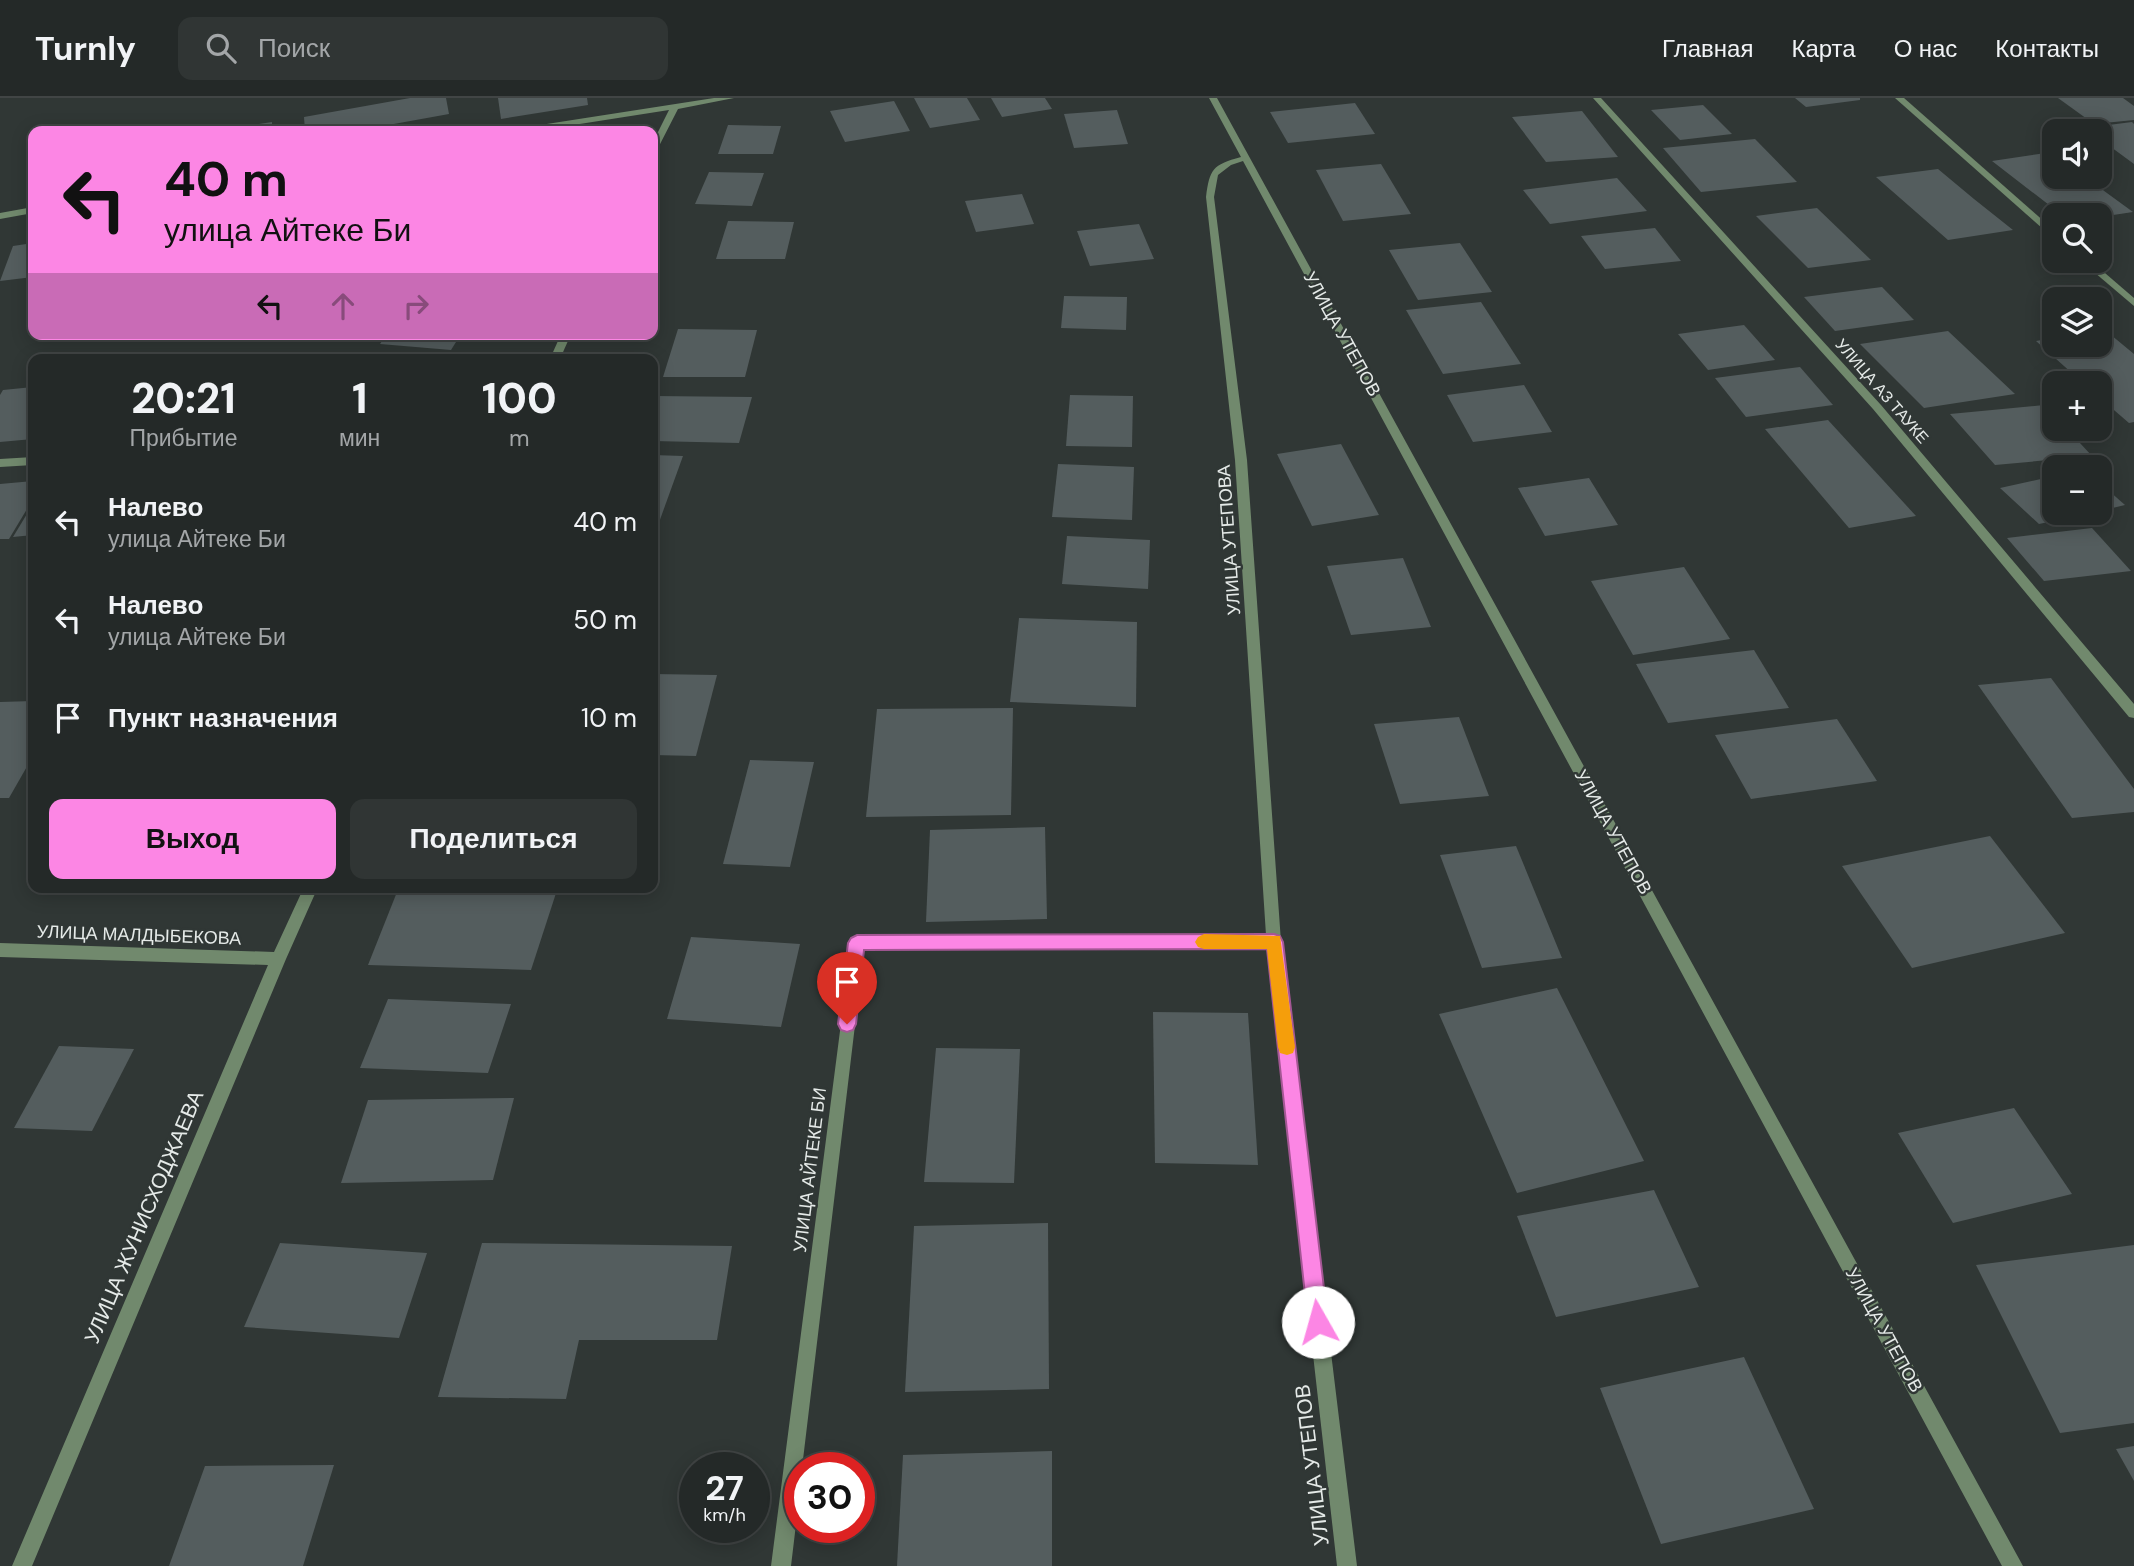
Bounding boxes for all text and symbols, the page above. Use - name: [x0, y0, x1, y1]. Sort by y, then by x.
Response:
- search box: [178, 17, 668, 80]
- text: Turnly: [35, 27, 136, 70]
- icon: search: [202, 29, 240, 67]
- text: Поиск: [258, 31, 330, 65]
- text: Главная: [1662, 33, 1753, 64]
- text: Карта: [1791, 33, 1856, 64]
- text: О нас: [1894, 33, 1957, 64]
- text: Контакты: [1995, 33, 2099, 64]
- map controls: [2042, 119, 2112, 525]
- button: sound: [2042, 119, 2112, 189]
- text: 40 m: [164, 147, 288, 211]
- icon: left: [49, 154, 140, 245]
- button: search: [2042, 203, 2112, 273]
- text: улица Айтеке Би: [164, 209, 411, 251]
- street label: УЛИЦА УТЕПОВ: [1298, 267, 1386, 401]
- icon: left: [251, 287, 289, 325]
- icon: ahead: [324, 287, 362, 325]
- icon: right: [397, 287, 435, 325]
- button: layers: [2042, 287, 2112, 357]
- street label: УЛИЦА АЗ ТАУКЕ: [1831, 334, 1933, 448]
- text: 20:21: [131, 371, 236, 426]
- text: 1: [352, 371, 367, 426]
- text: 100: [482, 371, 557, 426]
- button: +: [2042, 371, 2112, 441]
- text: Прибытие: [129, 423, 238, 453]
- text: мин: [339, 423, 380, 453]
- text: m: [509, 423, 529, 453]
- button: −: [2042, 455, 2112, 525]
- street label: УЛИЦА УТЕПОВА: [1212, 464, 1246, 616]
- text: Налево: [108, 490, 203, 524]
- icon: left: [49, 503, 87, 541]
- text: 40 m: [573, 505, 637, 539]
- text: улица Айтеке Би: [108, 524, 286, 554]
- text: Налево: [108, 588, 203, 622]
- icon: left: [49, 601, 87, 639]
- text: 50 m: [573, 603, 637, 637]
- text: улица Айтеке Би: [108, 622, 286, 652]
- icon: arrive: [49, 699, 87, 737]
- text: Пункт назначения: [108, 701, 338, 735]
- text: 10 m: [581, 701, 637, 735]
- street label: УЛИЦА УТЕПОВ: [1569, 765, 1657, 899]
- button: Выход: [49, 799, 336, 879]
- button: Поделиться: [350, 799, 637, 879]
- street label: УЛИЦА МАЛДЫБЕКОВА: [36, 919, 242, 951]
- pin: [817, 952, 877, 1024]
- icon: arrive: [828, 963, 866, 1001]
- street label: УЛИЦА ЖУНИСХОДЖАЕВА: [78, 1086, 210, 1348]
- street label: УЛИЦА АЙТЕКЕ БИ: [788, 1086, 832, 1254]
- street label: УЛИЦА УТЕПОВ: [1840, 1263, 1928, 1397]
- position arrow: [1281, 1285, 1355, 1359]
- street label: УЛИЦА УТЕПОВ: [1288, 1383, 1336, 1547]
- speed limit sign: 30: [784, 1452, 875, 1543]
- text: 27: [705, 1465, 744, 1511]
- text: km/h: [703, 1503, 746, 1527]

